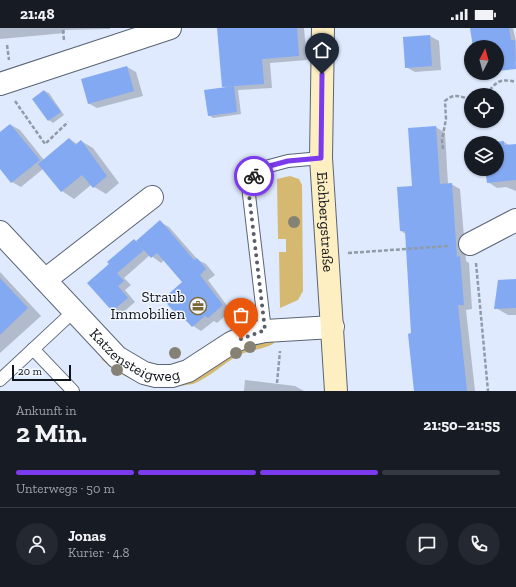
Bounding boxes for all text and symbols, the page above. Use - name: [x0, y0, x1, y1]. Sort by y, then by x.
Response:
- text: 21:48: [20, 5, 54, 23]
- pin: [305, 33, 339, 74]
- icon: home: [311, 39, 333, 61]
- north arrow: [464, 40, 504, 80]
- map controls: [464, 40, 504, 176]
- button: locate: [464, 88, 504, 128]
- button: layers: [464, 136, 504, 176]
- courier: [234, 156, 274, 196]
- icon: bike: [243, 165, 265, 187]
- street label: Eichbergstraße: [313, 171, 337, 273]
- place label: Straub Immobilien: [111, 288, 185, 323]
- office icon: Straub Immobilien: [188, 296, 208, 316]
- pin: [224, 298, 258, 339]
- icon: bag: [230, 304, 252, 326]
- street label: Katzensteigweg: [86, 325, 182, 385]
- scale bar: [12, 363, 71, 382]
- text: 20 m: [18, 365, 42, 378]
- text: Ankunft in: [16, 403, 76, 418]
- text: 21:50–21:55: [423, 416, 500, 434]
- text: 2 Min.: [16, 417, 87, 449]
- text: Unterwegs · 50 m: [16, 481, 115, 496]
- button: person: [16, 523, 58, 565]
- button: chat: [406, 523, 448, 565]
- button: phone: [458, 523, 500, 565]
- text: Jonas: [68, 527, 106, 545]
- text: Kurier · 4.8: [68, 545, 129, 560]

